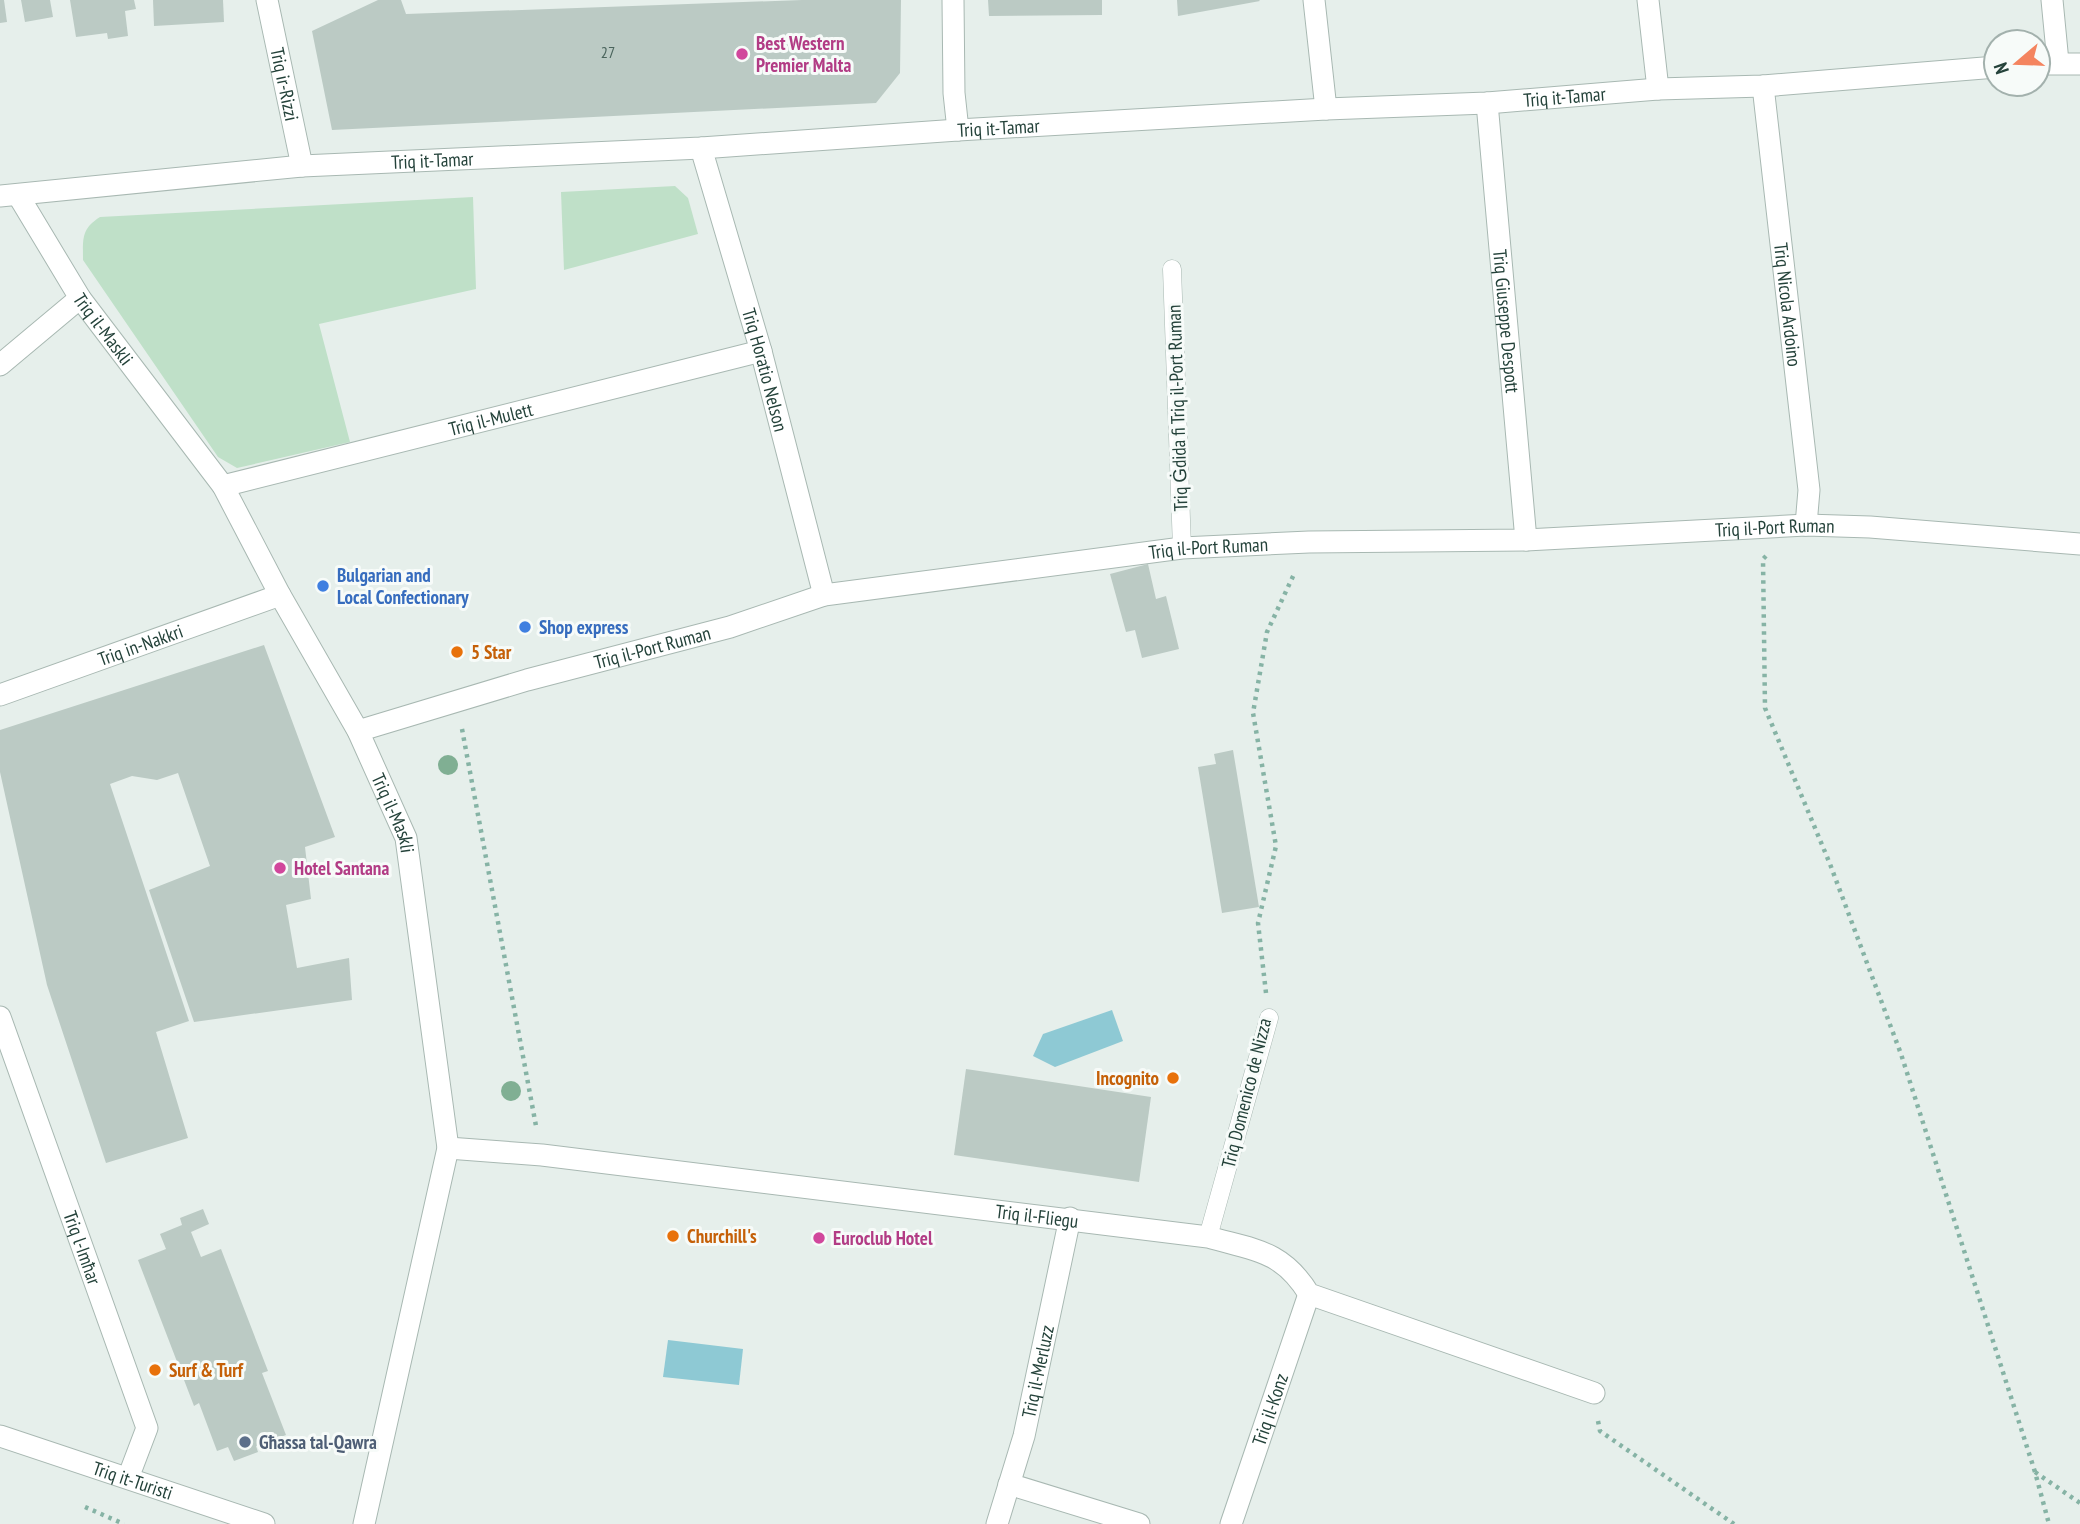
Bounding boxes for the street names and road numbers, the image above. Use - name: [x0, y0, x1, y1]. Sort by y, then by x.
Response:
- street label: Triq ir-Rizzi: [265, 45, 304, 123]
- street label: Triq it-Tamar: [1523, 81, 1607, 112]
- street label: Triq it-Tamar: [957, 113, 1041, 142]
- street label: Triq it-Tamar: [391, 146, 475, 174]
- street label: Triq Nicola Ardoino: [1769, 241, 1807, 368]
- street label: Triq Giuseppe Despott: [1488, 248, 1525, 395]
- street label: Triq il-Maskli: [68, 289, 139, 370]
- street label: Triq Ġdida fi Triq il-Port Ruman: [1161, 304, 1193, 512]
- street label: Triq Horatio Nelson: [737, 305, 793, 434]
- street label: Triq il-Mulett: [446, 397, 536, 441]
- street label: Triq il-Port Ruman: [1714, 513, 1835, 542]
- street label: Triq il-Port Ruman: [1147, 532, 1269, 564]
- street label: Triq in-Nakkri: [95, 619, 186, 671]
- street label: Triq il-Port Ruman: [591, 621, 713, 674]
- street label: Triq il-Maskli: [366, 769, 420, 854]
- street label: Triq Domenico de Nizza: [1216, 1016, 1276, 1170]
- street label: Triq il-Fliegu: [994, 1199, 1080, 1233]
- street label: Triq l-Imħar: [58, 1208, 107, 1288]
- street label: Triq il-Merluzz: [1016, 1323, 1059, 1420]
- street label: Triq il-Konz: [1247, 1370, 1293, 1449]
- street label: Triq it-Turisti: [90, 1456, 176, 1505]

